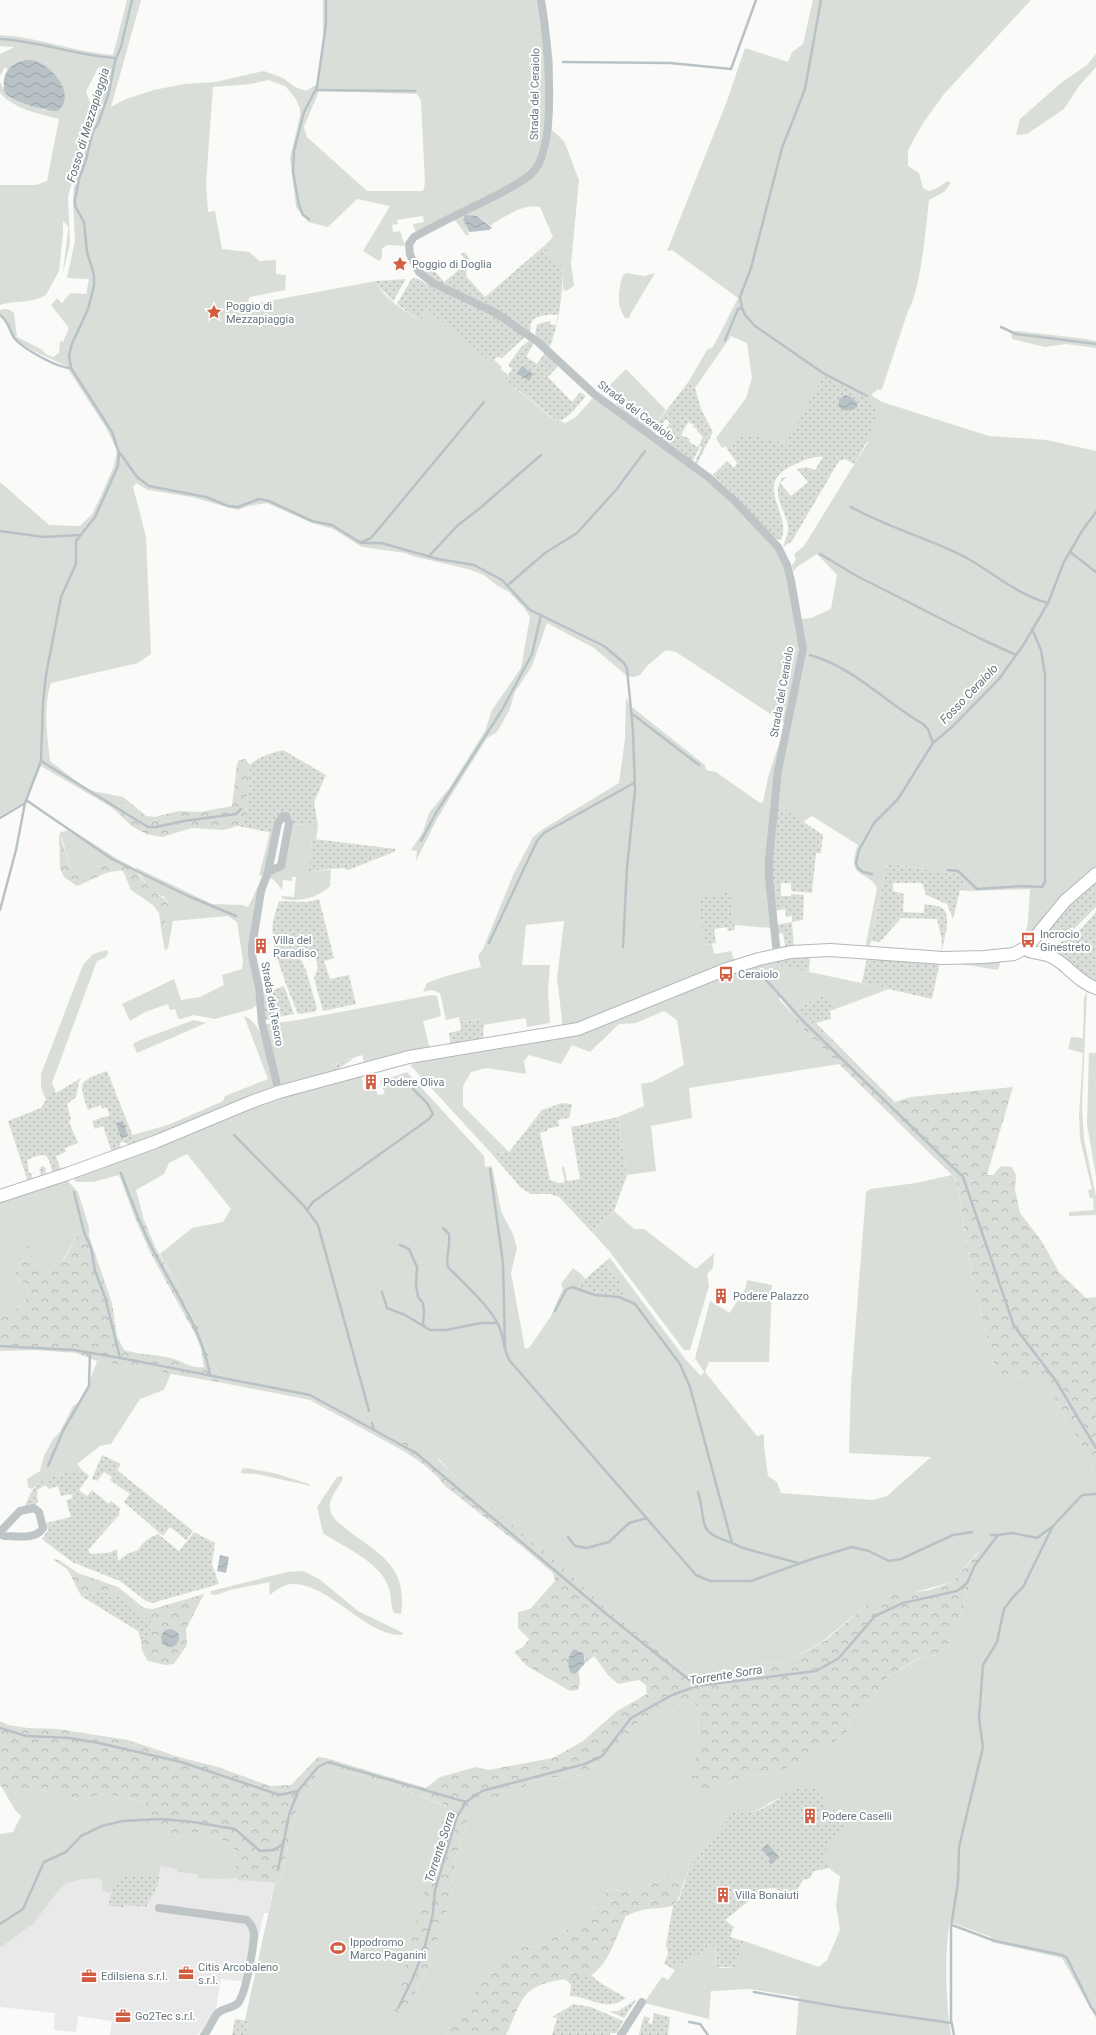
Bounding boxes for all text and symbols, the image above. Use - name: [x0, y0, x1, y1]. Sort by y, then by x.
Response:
- street label: Strada del Ceraiolo: [528, 48, 542, 140]
- water label: Fosso di Mezzapiaggia: [64, 66, 112, 184]
- place icon: Poggio di Doglia: [391, 255, 409, 273]
- place label: Poggio di Doglia: [412, 258, 492, 271]
- place label: Poggio di Mezzapiaggia: [226, 300, 294, 326]
- place icon: Poggio di Mezzapiaggia: [205, 303, 223, 321]
- street label: Strada del Ceraiolo: [595, 378, 677, 444]
- street label: Strada del Ceraiolo: [768, 645, 796, 739]
- water label: Fosso Ceraiolo: [937, 661, 1001, 727]
- place label: Incrocio Ginestreto: [1040, 928, 1091, 954]
- bus stop icon: Incrocio Ginestreto: [1019, 931, 1037, 949]
- place label: Villa del Paradiso: [273, 934, 316, 960]
- building icon: Villa del Paradiso: [252, 937, 270, 955]
- street label: Strada del Tesoro: [258, 961, 286, 1047]
- bus stop icon: Ceraiolo: [717, 965, 735, 983]
- place label: Ceraiolo: [738, 968, 778, 981]
- building icon: Podere Oliva: [362, 1073, 380, 1091]
- place label: Podere Oliva: [383, 1076, 445, 1089]
- building icon: Podere Palazzo: [712, 1287, 730, 1305]
- place label: Podere Palazzo: [733, 1290, 809, 1303]
- water label: Torrente Sorra: [688, 1662, 764, 1688]
- building icon: Podere Caselli: [801, 1807, 819, 1825]
- water label: Torrente Sorra: [422, 1810, 458, 1884]
- place label: Podere Caselli: [822, 1810, 892, 1823]
- building icon: Villa Bonaiuti: [714, 1886, 732, 1904]
- place label: Villa Bonaiuti: [735, 1889, 799, 1902]
- place label: Ippodromo Marco Paganini: [350, 1936, 427, 1962]
- sports icon: Ippodromo Marco Paganini: [329, 1939, 347, 1957]
- place label: Citis Arcobaleno s.r.l.: [198, 1961, 278, 1987]
- office icon: Citis Arcobaleno s.r.l.: [177, 1964, 195, 1982]
- office icon: Edilsiena s.r.l.: [80, 1967, 98, 1985]
- place label: Edilsiena s.r.l.: [101, 1970, 168, 1983]
- office icon: Go2Tec s.r.l.: [114, 2007, 132, 2025]
- place label: Go2Tec s.r.l.: [135, 2010, 196, 2023]

